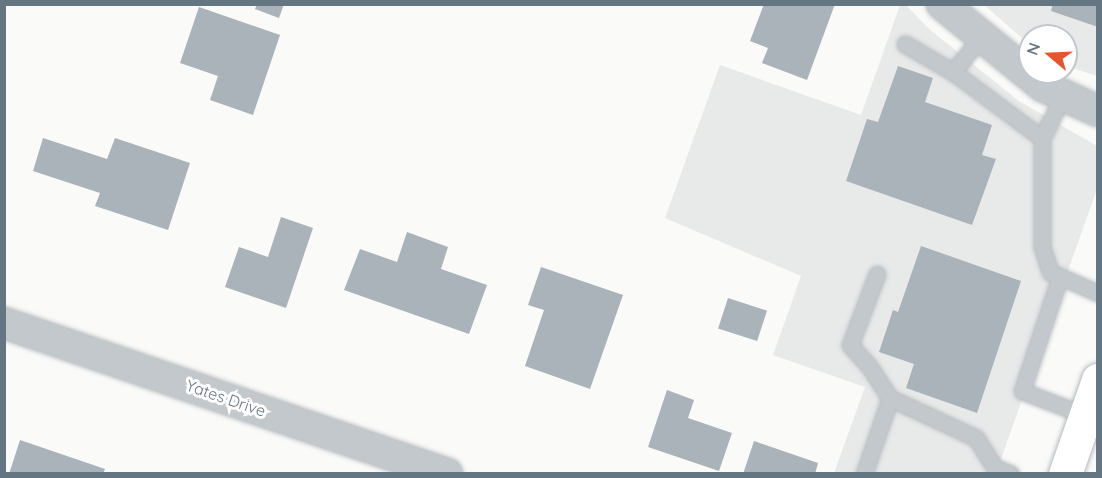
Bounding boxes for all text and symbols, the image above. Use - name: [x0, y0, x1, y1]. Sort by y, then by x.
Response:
- north arrow: [1018, 24, 1078, 84]
- text: N: [1021, 40, 1044, 58]
- street label: Yates Drive: [184, 375, 268, 421]

